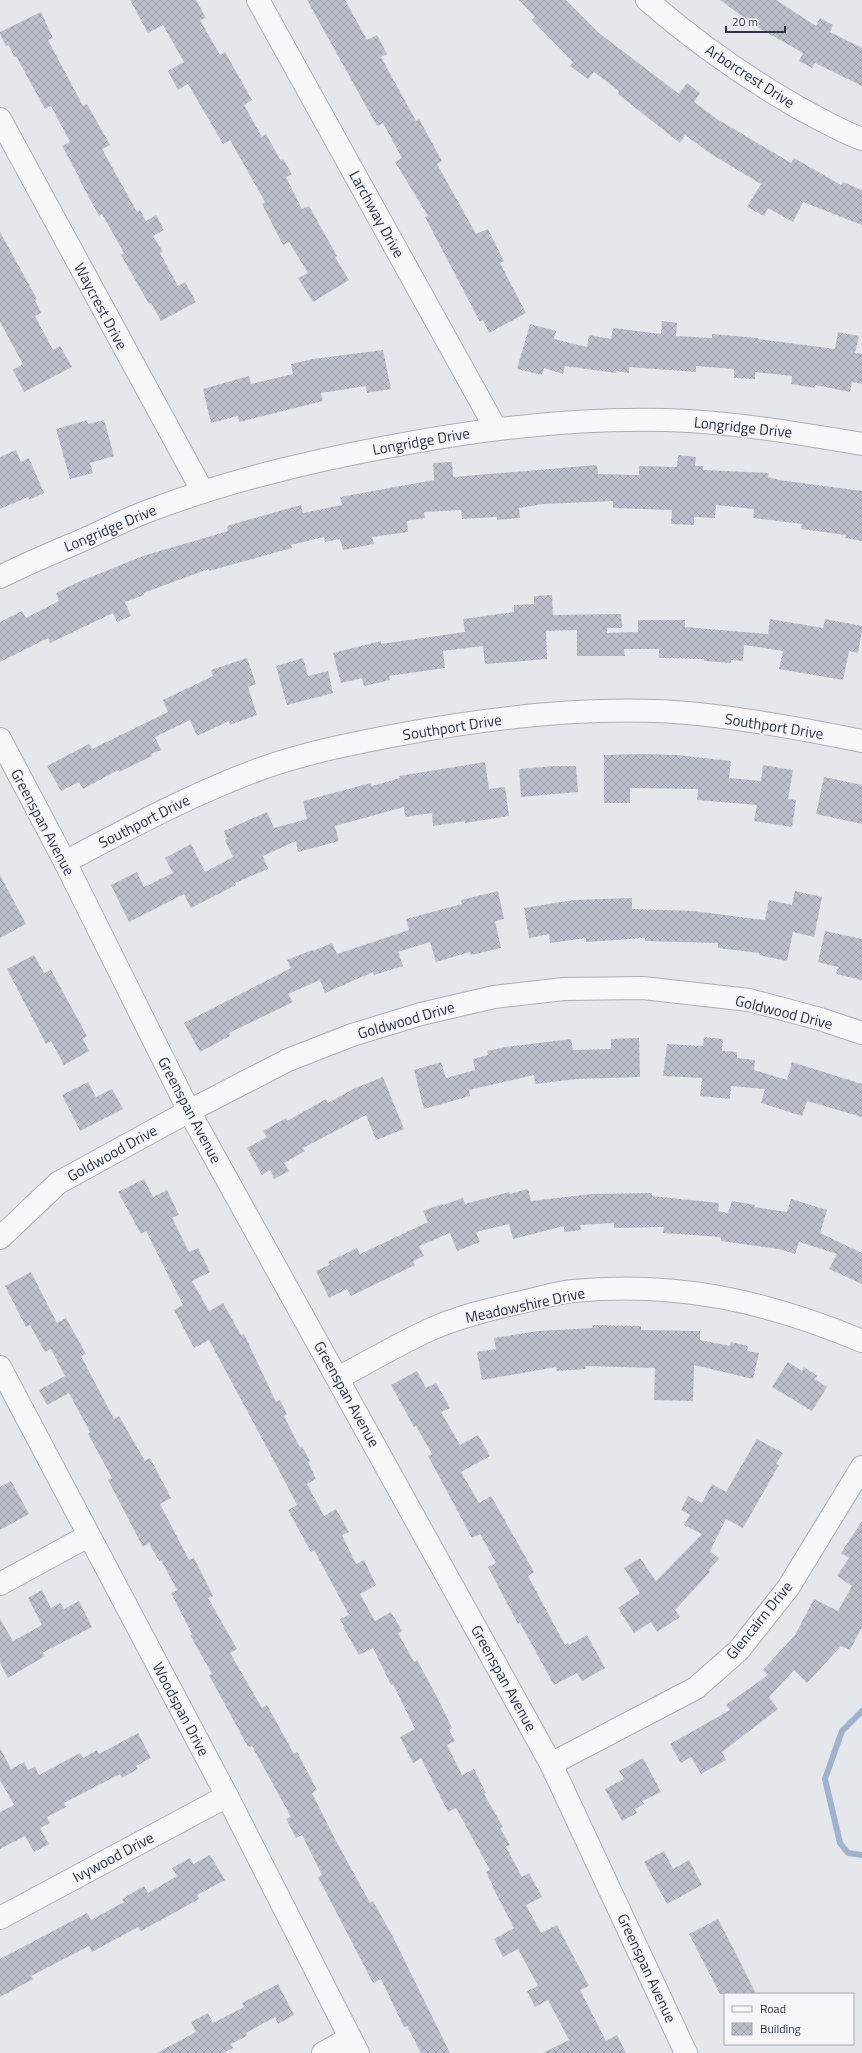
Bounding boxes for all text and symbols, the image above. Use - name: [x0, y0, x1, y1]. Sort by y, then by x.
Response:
- scale bar: [726, 8, 785, 34]
- text: 20 m: [732, 12, 758, 31]
- street label: Arborcrest Drive: [701, 38, 799, 114]
- street label: Larchway Drive: [344, 166, 410, 262]
- street label: Waycrest Drive: [69, 259, 133, 353]
- street label: Longridge Drive: [693, 410, 793, 444]
- street label: Longridge Drive: [370, 421, 472, 461]
- street label: Longridge Drive: [60, 498, 160, 558]
- street label: Southport Drive: [723, 707, 825, 745]
- street label: Southport Drive: [401, 708, 503, 746]
- street label: Greenspan Avenue: [5, 764, 81, 880]
- street label: Southport Drive: [94, 788, 194, 854]
- street label: Goldwood Drive: [733, 989, 835, 1035]
- street label: Goldwood Drive: [355, 995, 457, 1045]
- street label: Greenspan Avenue: [152, 1052, 228, 1168]
- street label: Goldwood Drive: [63, 1119, 161, 1187]
- street label: Meadowshire Drive: [463, 1281, 587, 1329]
- street label: Greenspan Avenue: [308, 1337, 386, 1451]
- street label: Glencairn Drive: [720, 1576, 798, 1664]
- street label: Greenspan Avenue: [465, 1621, 543, 1735]
- street label: Woodspan Drive: [147, 1658, 215, 1760]
- street label: Ivywood Drive: [68, 1826, 158, 1888]
- street label: Greenspan Avenue: [612, 1910, 682, 2026]
- legend: [724, 1993, 854, 2045]
- text: Road: [760, 1999, 786, 2018]
- text: Building: [760, 2019, 801, 2038]

